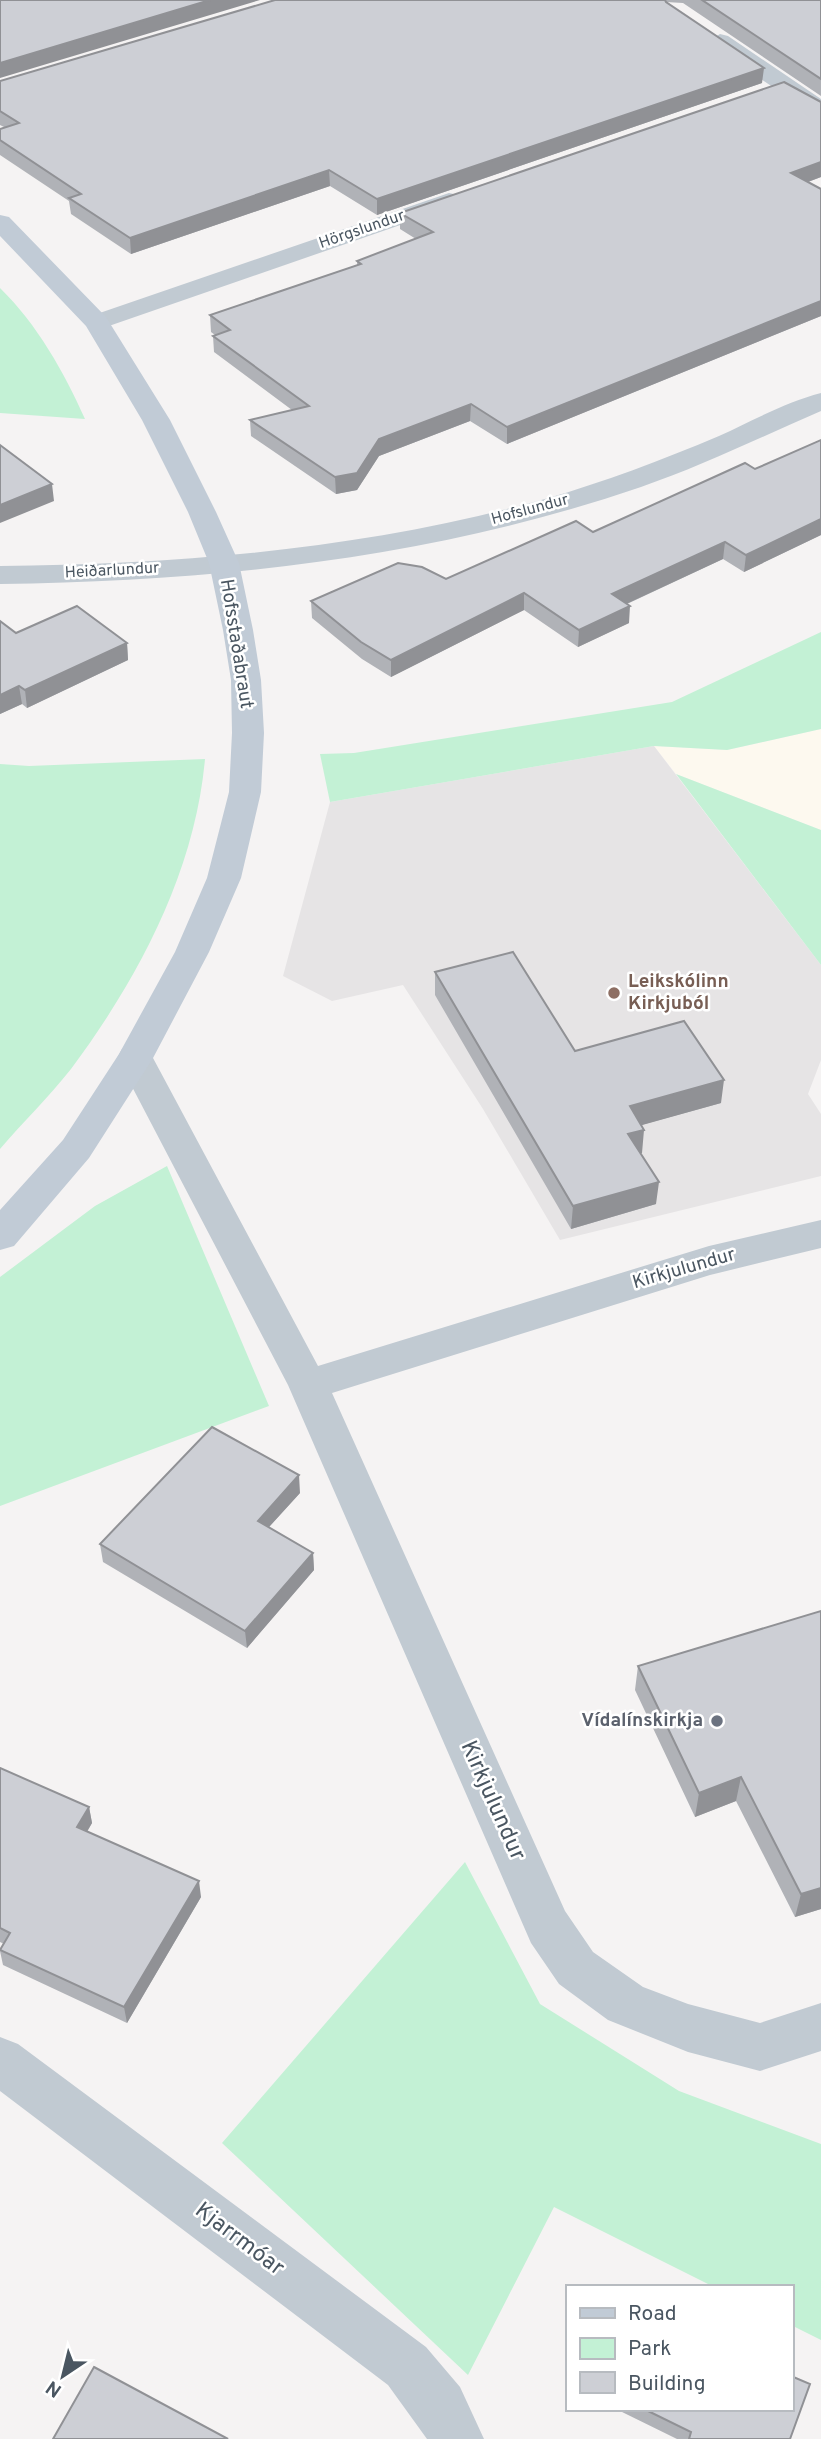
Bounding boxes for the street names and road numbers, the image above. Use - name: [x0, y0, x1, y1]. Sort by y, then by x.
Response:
- street label: Hörgslundur: [316, 206, 408, 254]
- street label: Hofslundur: [489, 490, 571, 530]
- street label: Heiðarlundur: [64, 559, 160, 583]
- street label: Hofsstaðabraut: [214, 577, 258, 711]
- street label: Kirkjulundur: [630, 1243, 739, 1295]
- street label: Kirkjulundur: [453, 1737, 531, 1866]
- street label: Kjarrmóar: [188, 2197, 290, 2283]

